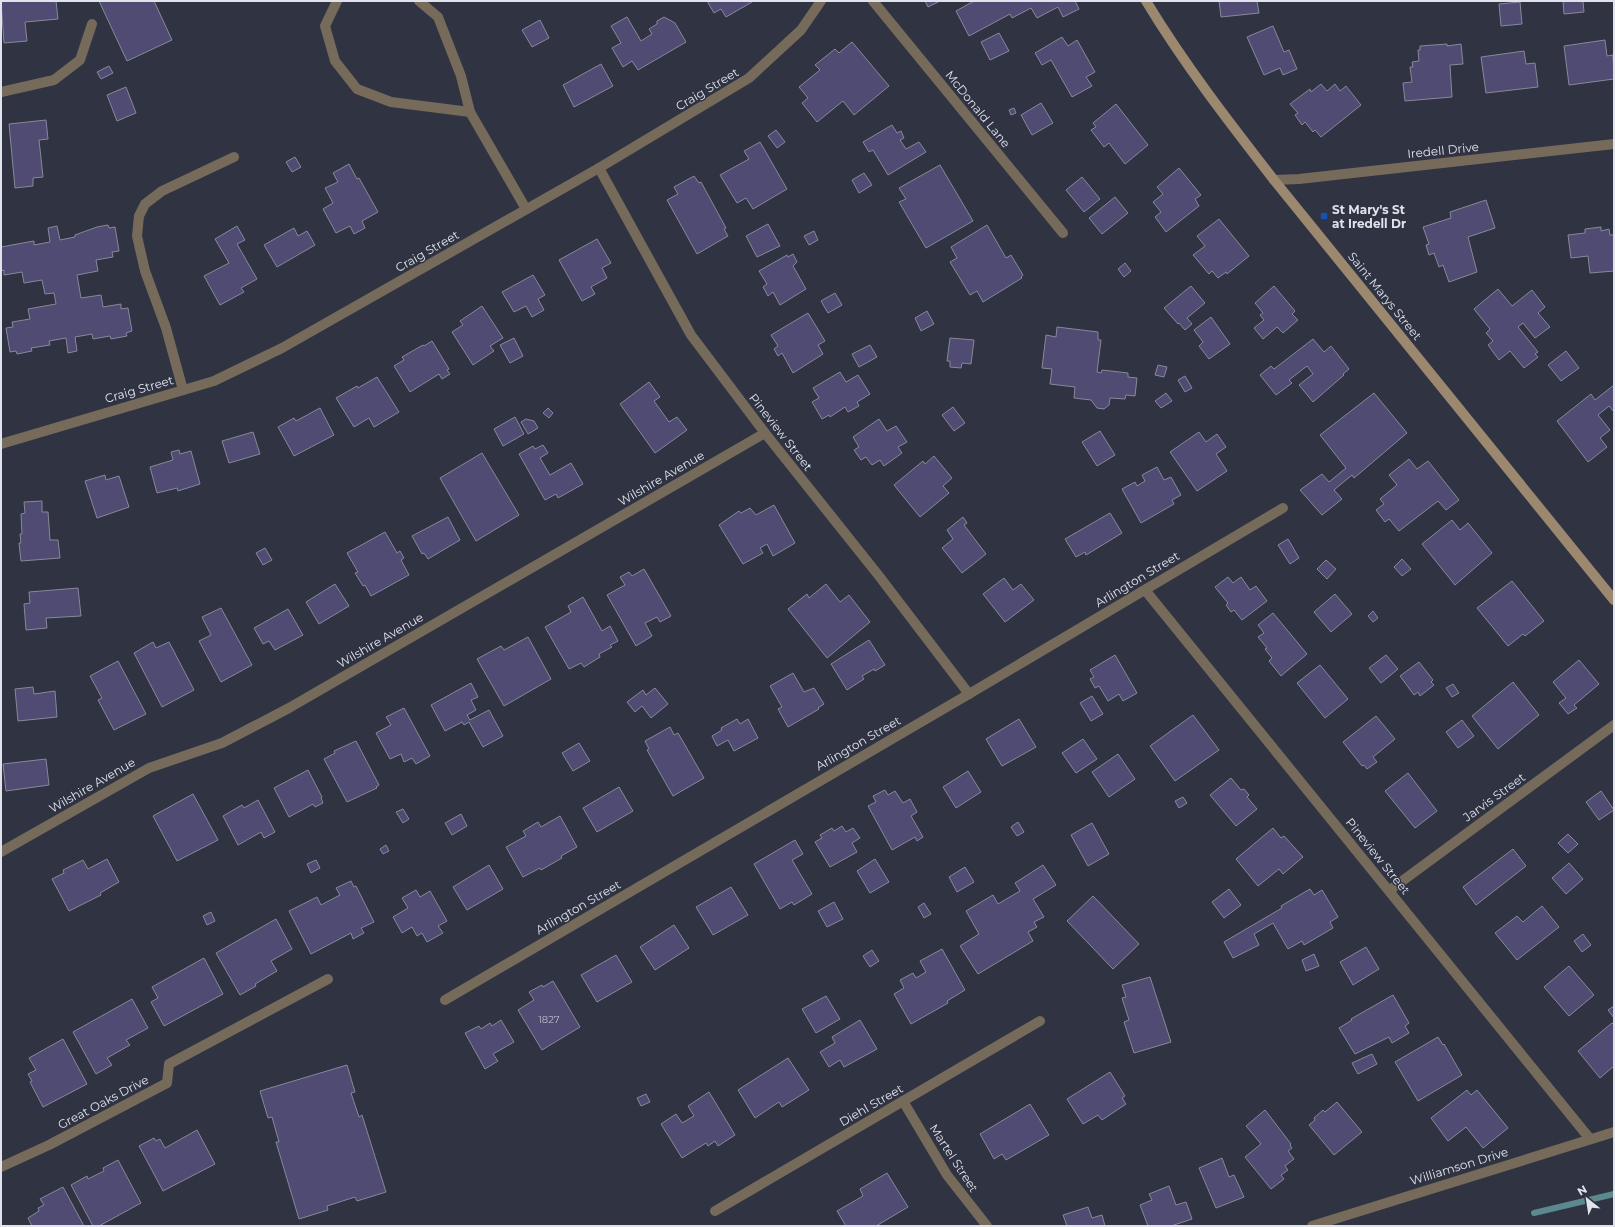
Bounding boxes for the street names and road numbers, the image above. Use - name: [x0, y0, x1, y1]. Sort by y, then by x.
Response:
- street label: Craig Street: [673, 64, 741, 114]
- street label: McDonald Lane: [942, 67, 1014, 151]
- street label: Iredell Drive: [1406, 139, 1480, 161]
- street label: Craig Street: [393, 227, 462, 275]
- street label: Saint Marys Street: [1345, 249, 1425, 343]
- street label: Craig Street: [103, 372, 175, 406]
- street label: Pineview Street: [746, 390, 816, 474]
- street label: Wilshire Avenue: [615, 447, 707, 509]
- street label: Arlington Street: [1092, 548, 1182, 610]
- street label: Wilshire Avenue: [334, 609, 426, 671]
- street label: Arlington Street: [813, 712, 903, 773]
- street label: Wilshire Avenue: [46, 754, 138, 816]
- street label: Jarvis Street: [1459, 769, 1528, 825]
- street label: Pineview Street: [1343, 815, 1413, 897]
- street label: Arlington Street: [533, 876, 623, 937]
- street label: Great Oaks Drive: [55, 1072, 151, 1132]
- street label: Diehl Street: [836, 1081, 906, 1129]
- street label: Martel Street: [926, 1121, 982, 1195]
- street label: Williamson Drive: [1408, 1144, 1510, 1188]

